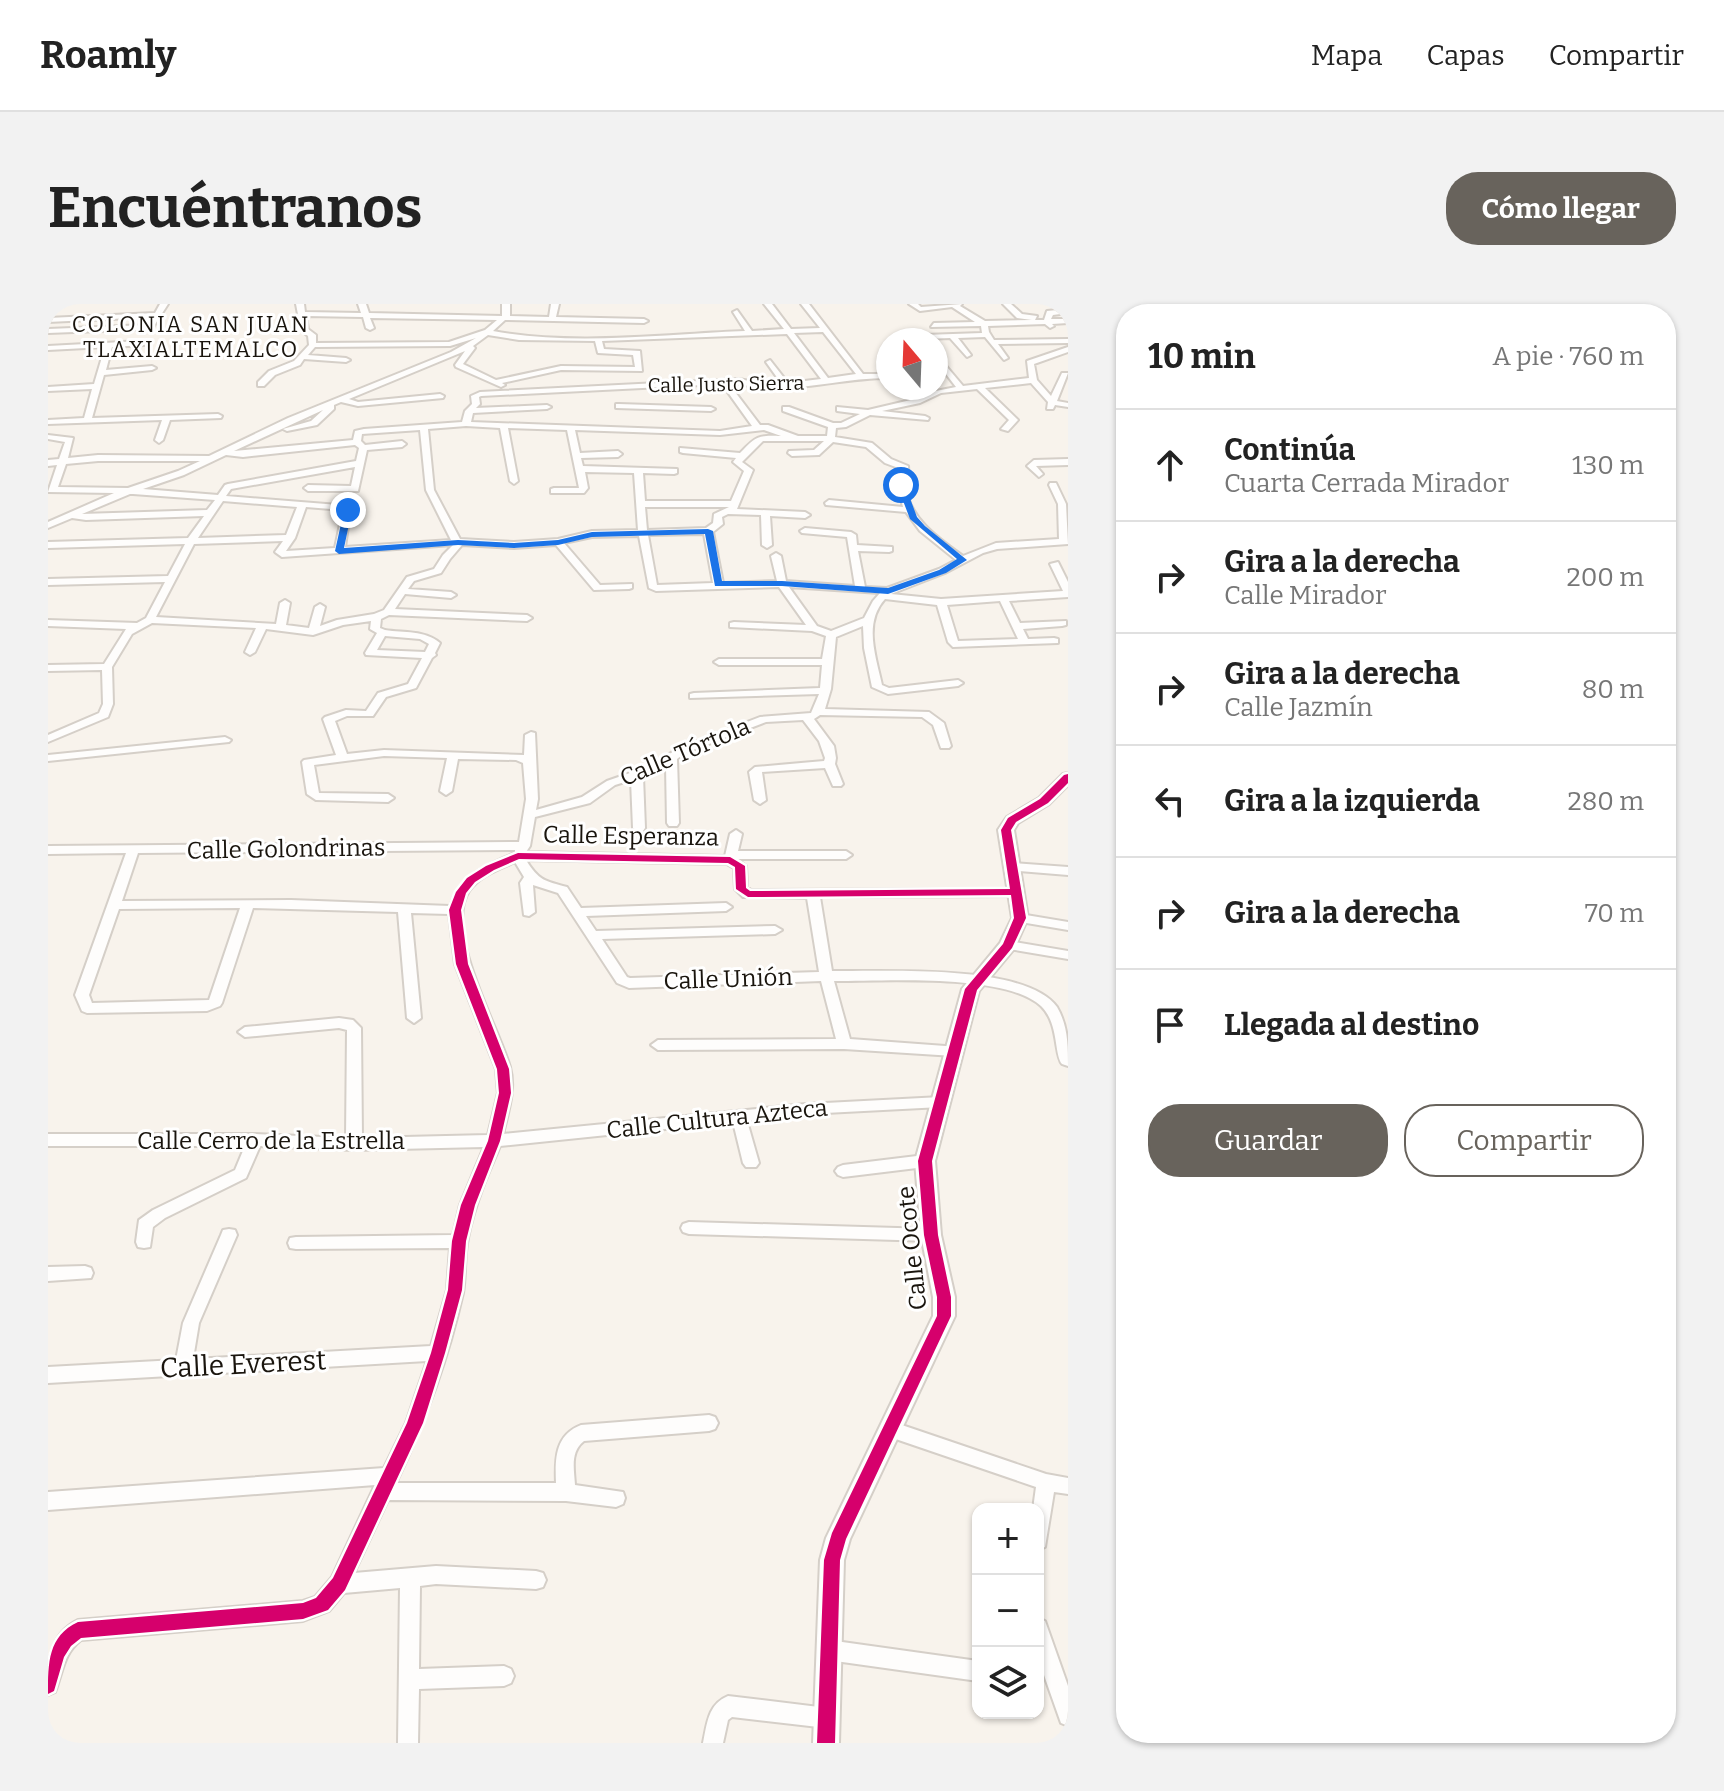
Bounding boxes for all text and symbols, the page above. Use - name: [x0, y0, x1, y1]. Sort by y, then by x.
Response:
- text: Roamly: [40, 32, 176, 78]
- text: Mapa: [1311, 39, 1382, 72]
- text: Capas: [1426, 39, 1505, 72]
- text: Compartir: [1549, 39, 1684, 72]
- button: Cómo llegar: [1446, 172, 1676, 245]
- text: Encuéntranos: [48, 175, 422, 242]
- district label: COLONIA SAN JUAN TLAXIALTEMALCO: [72, 311, 310, 363]
- north arrow: [876, 328, 948, 400]
- text: 10 min: [1148, 336, 1256, 377]
- text: A pie · 760 m: [1492, 341, 1644, 372]
- street label: Calle Justo Sierra: [647, 371, 805, 397]
- text: Continúa: [1224, 432, 1355, 468]
- icon: ahead: [1148, 443, 1192, 487]
- text: 130 m: [1572, 450, 1644, 481]
- route start: [883, 467, 919, 503]
- text: Cuarta Cerrada Mirador: [1224, 468, 1509, 499]
- route end: [330, 492, 366, 528]
- text: Gira a la derecha: [1224, 544, 1460, 580]
- icon: right: [1148, 555, 1192, 599]
- text: 200 m: [1567, 562, 1644, 593]
- text: Calle Mirador: [1224, 580, 1387, 611]
- text: Gira a la derecha: [1224, 656, 1460, 692]
- icon: right: [1148, 667, 1192, 711]
- text: 80 m: [1582, 674, 1644, 705]
- text: Calle Jazmín: [1224, 692, 1373, 723]
- street label: Calle Tórtola: [616, 712, 754, 792]
- icon: left: [1148, 779, 1192, 823]
- text: Gira a la izquierda: [1224, 783, 1480, 819]
- text: 280 m: [1568, 786, 1644, 817]
- street label: Calle Esperanza: [543, 820, 719, 852]
- street label: Calle Golondrinas: [186, 833, 386, 865]
- icon: right: [1148, 891, 1192, 935]
- text: Gira a la derecha: [1224, 895, 1460, 931]
- text: 70 m: [1585, 898, 1644, 929]
- street label: Calle Unión: [663, 963, 793, 995]
- icon: arrive: [1148, 1003, 1192, 1047]
- text: Llegada al destino: [1224, 1007, 1479, 1043]
- street label: Calle Cultura Azteca: [605, 1093, 829, 1145]
- button: Guardar: [1148, 1104, 1388, 1177]
- button: Compartir: [1404, 1104, 1644, 1177]
- street label: Calle Cerro de la Estrella: [137, 1127, 405, 1155]
- street label: Calle Ocote: [892, 1184, 932, 1312]
- street label: Calle Everest: [159, 1343, 327, 1385]
- map controls: [972, 1503, 1044, 1719]
- button: +: [972, 1503, 1044, 1575]
- button: −: [972, 1575, 1044, 1647]
- button: layers: [972, 1647, 1044, 1719]

